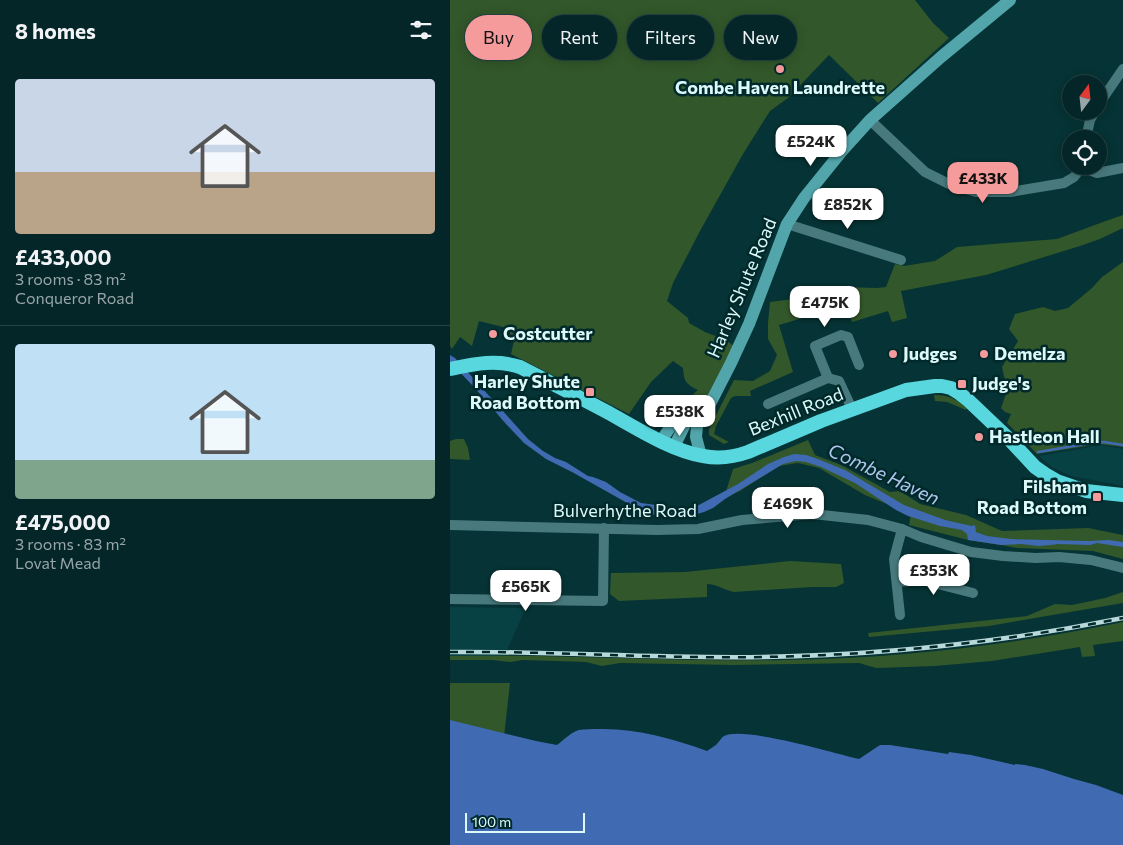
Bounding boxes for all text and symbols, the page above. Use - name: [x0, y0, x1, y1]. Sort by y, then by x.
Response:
- chip: Buy: [465, 15, 532, 60]
- chip: Rent: [542, 15, 617, 60]
- chip: Filters: [627, 15, 714, 60]
- chip: New: [724, 15, 797, 60]
- icon: filters: [407, 16, 435, 44]
- text: 8 homes: [15, 18, 96, 43]
- marker: Combe Haven Laundrette: [774, 63, 786, 75]
- north arrow: [1062, 75, 1108, 120]
- map controls: [1062, 75, 1107, 175]
- place label: Combe Haven Laundrette: [675, 76, 885, 98]
- icon: home: [180, 111, 270, 201]
- pin: £524K: [776, 124, 846, 167]
- button: locate: [1062, 130, 1107, 175]
- text: £524K: [787, 131, 835, 150]
- pin: £433K: [948, 162, 1018, 204]
- text: £433K: [958, 168, 1008, 187]
- pin: £852K: [813, 188, 883, 230]
- text: £852K: [823, 194, 873, 213]
- street label: Harley Shute Road: [702, 214, 780, 361]
- text: £433,000: [15, 244, 112, 269]
- text: 3 rooms · 83 m²: [15, 269, 126, 288]
- pin: £475K: [790, 286, 860, 328]
- text: Conqueror Road: [15, 288, 134, 307]
- text: £475K: [801, 292, 849, 311]
- place label: Costcutter: [503, 322, 593, 344]
- marker: Costcutter: [487, 328, 499, 340]
- place label: Judges: [903, 342, 957, 364]
- place label: Demelza: [994, 342, 1066, 364]
- marker: Judges: [887, 348, 899, 360]
- marker: Demelza: [978, 348, 990, 360]
- place label: Harley Shute Road Bottom: [470, 370, 580, 413]
- place label: Judge's: [972, 372, 1030, 394]
- icon: home: [180, 377, 270, 467]
- marker: Judge's: [956, 378, 968, 390]
- street label: Bexhill Road: [745, 382, 846, 440]
- marker: Harley Shute Road Bottom: [584, 386, 596, 398]
- pin: £538K: [645, 394, 715, 437]
- text: £538K: [655, 401, 705, 420]
- place label: Hastleon Hall: [989, 425, 1100, 447]
- marker: Hastleon Hall: [973, 431, 985, 443]
- water label: Combe Haven: [825, 438, 944, 509]
- place label: Filsham Road Bottom: [977, 475, 1087, 518]
- pin: £469K: [753, 486, 823, 529]
- marker: Filsham Road Bottom: [1091, 491, 1103, 503]
- text: £469K: [763, 493, 813, 512]
- street label: Bulverhythe Road: [553, 499, 697, 521]
- text: £475,000: [15, 509, 110, 534]
- text: 3 rooms · 83 m²: [15, 534, 126, 553]
- text: Lovat Mead: [15, 553, 101, 572]
- pin: £353K: [899, 554, 969, 596]
- text: £353K: [910, 560, 958, 579]
- pin: £565K: [491, 570, 561, 612]
- text: £565K: [501, 576, 551, 595]
- scale bar: [465, 810, 585, 833]
- text: 100 m: [472, 813, 511, 830]

